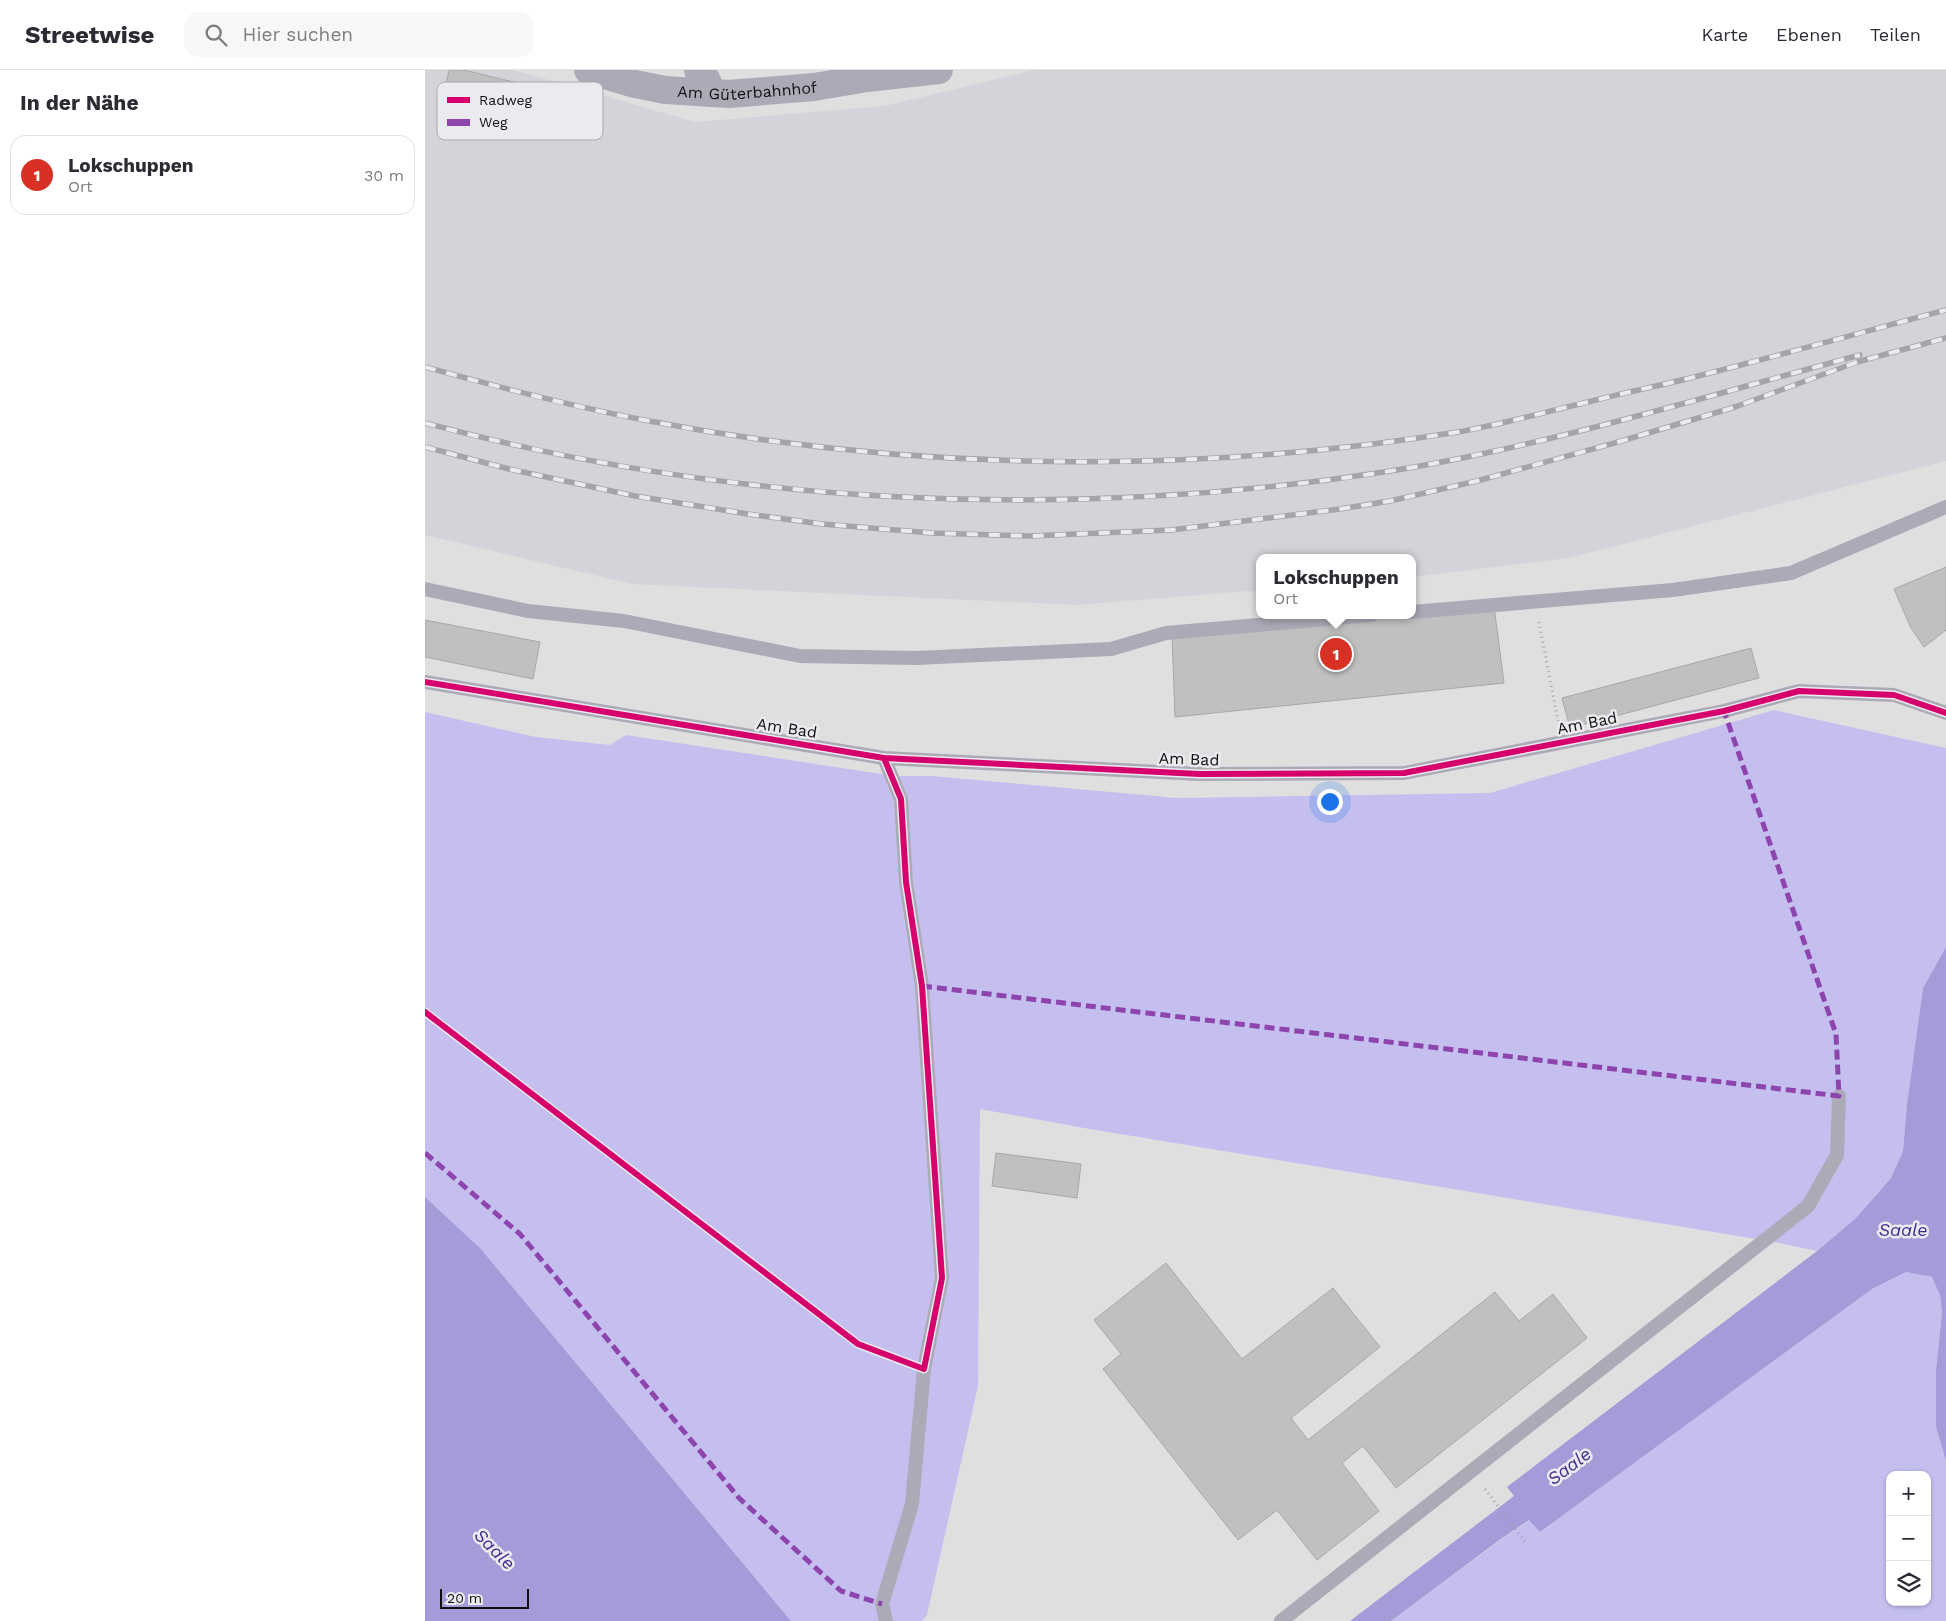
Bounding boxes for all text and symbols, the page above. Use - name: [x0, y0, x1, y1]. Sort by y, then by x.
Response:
- search box: [184, 12, 534, 57]
- text: Streetwise: [25, 21, 154, 49]
- icon: search: [202, 21, 230, 49]
- text: Hier suchen: [242, 23, 353, 46]
- text: Karte: [1702, 24, 1748, 45]
- text: Ebenen: [1776, 24, 1842, 45]
- text: Teilen: [1870, 24, 1921, 45]
- street label: Am Güterbahnhof: [677, 77, 818, 104]
- legend: [437, 82, 603, 140]
- text: In der Nähe: [20, 90, 139, 115]
- text: Radweg: [479, 92, 533, 108]
- text: Weg: [479, 114, 508, 130]
- text: Lokschuppen: [68, 154, 193, 177]
- text: 1: [34, 166, 40, 185]
- text: 30 m: [364, 166, 404, 185]
- text: Ort: [68, 177, 93, 196]
- popup: [1256, 554, 1416, 619]
- text: Lokschuppen: [1273, 566, 1399, 589]
- text: Ort: [1273, 589, 1298, 608]
- pin: 1: [1320, 635, 1352, 673]
- street label: Am Bad: [1555, 708, 1619, 738]
- street label: Am Bad: [755, 714, 819, 742]
- street label: Am Bad: [1158, 748, 1220, 770]
- your location: [1317, 789, 1343, 815]
- water label: Saale: [1878, 1219, 1928, 1240]
- water label: Saale: [1543, 1443, 1595, 1489]
- map controls: [1886, 1471, 1931, 1606]
- button: +: [1886, 1471, 1931, 1516]
- button: −: [1886, 1516, 1931, 1561]
- water label: Saale: [470, 1524, 520, 1574]
- button: layers: [1886, 1561, 1931, 1606]
- scale bar: [440, 1586, 529, 1609]
- text: 20 m: [447, 1590, 482, 1606]

